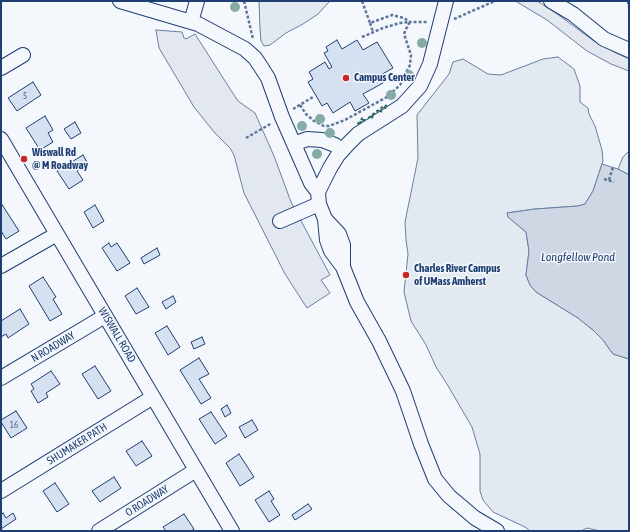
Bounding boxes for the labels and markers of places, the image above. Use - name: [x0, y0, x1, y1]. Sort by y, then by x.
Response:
- place label: Campus Center: [354, 71, 414, 85]
- marker: Campus Center: [341, 73, 351, 83]
- place label: Wiswall Rd @ M Roadway: [32, 146, 88, 172]
- marker: Wiswall Rd @ M Roadway: [19, 154, 29, 164]
- place label: Charles River Campus of UMass Amherst: [414, 262, 500, 288]
- marker: Charles River Campus of UMass Amherst: [401, 270, 411, 280]

